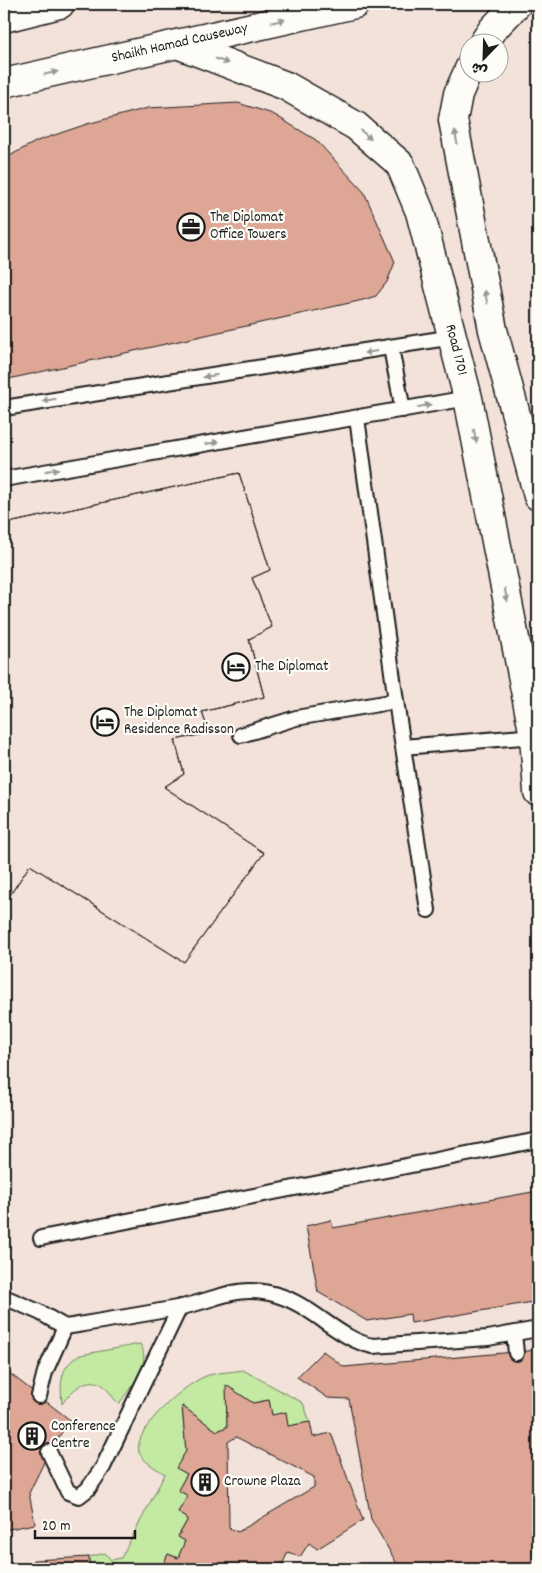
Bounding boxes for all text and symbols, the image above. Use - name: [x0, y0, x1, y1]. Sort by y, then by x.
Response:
- street label: Shaikh Hamad Causeway: [109, 17, 251, 69]
- one-way arrow: [271, 17, 286, 25]
- north arrow: [460, 32, 510, 82]
- text: ش: [469, 56, 491, 80]
- one-way arrow: [215, 58, 229, 66]
- one-way arrow: [44, 68, 60, 76]
- one-way arrow: [360, 129, 372, 141]
- one-way arrow: [452, 130, 460, 145]
- place label: The Diplomat Office Towers: [210, 207, 287, 246]
- office icon: The Diplomat Office Towers: [176, 212, 206, 242]
- one-way arrow: [482, 289, 490, 305]
- street label: Road 1701: [438, 322, 473, 378]
- one-way arrow: [362, 348, 378, 356]
- one-way arrow: [202, 372, 218, 380]
- one-way arrow: [41, 397, 57, 405]
- one-way arrow: [416, 402, 432, 410]
- one-way arrow: [472, 428, 480, 444]
- one-way arrow: [204, 438, 220, 446]
- one-way arrow: [44, 465, 60, 473]
- one-way arrow: [503, 588, 511, 604]
- hotel icon: The Diplomat: [221, 652, 251, 682]
- place label: The Diplomat: [255, 656, 329, 678]
- place label: The Diplomat Residence Radisson: [124, 702, 234, 741]
- hotel icon: The Diplomat Residence Radisson: [90, 707, 120, 737]
- place label: Conference Centre: [51, 1416, 116, 1455]
- building icon: Conference Centre: [17, 1421, 47, 1451]
- building icon: Crowne Plaza: [190, 1467, 220, 1497]
- place label: Crowne Plaza: [224, 1471, 301, 1493]
- scale bar: [35, 1508, 135, 1540]
- text: 20 m: [42, 1516, 70, 1538]

